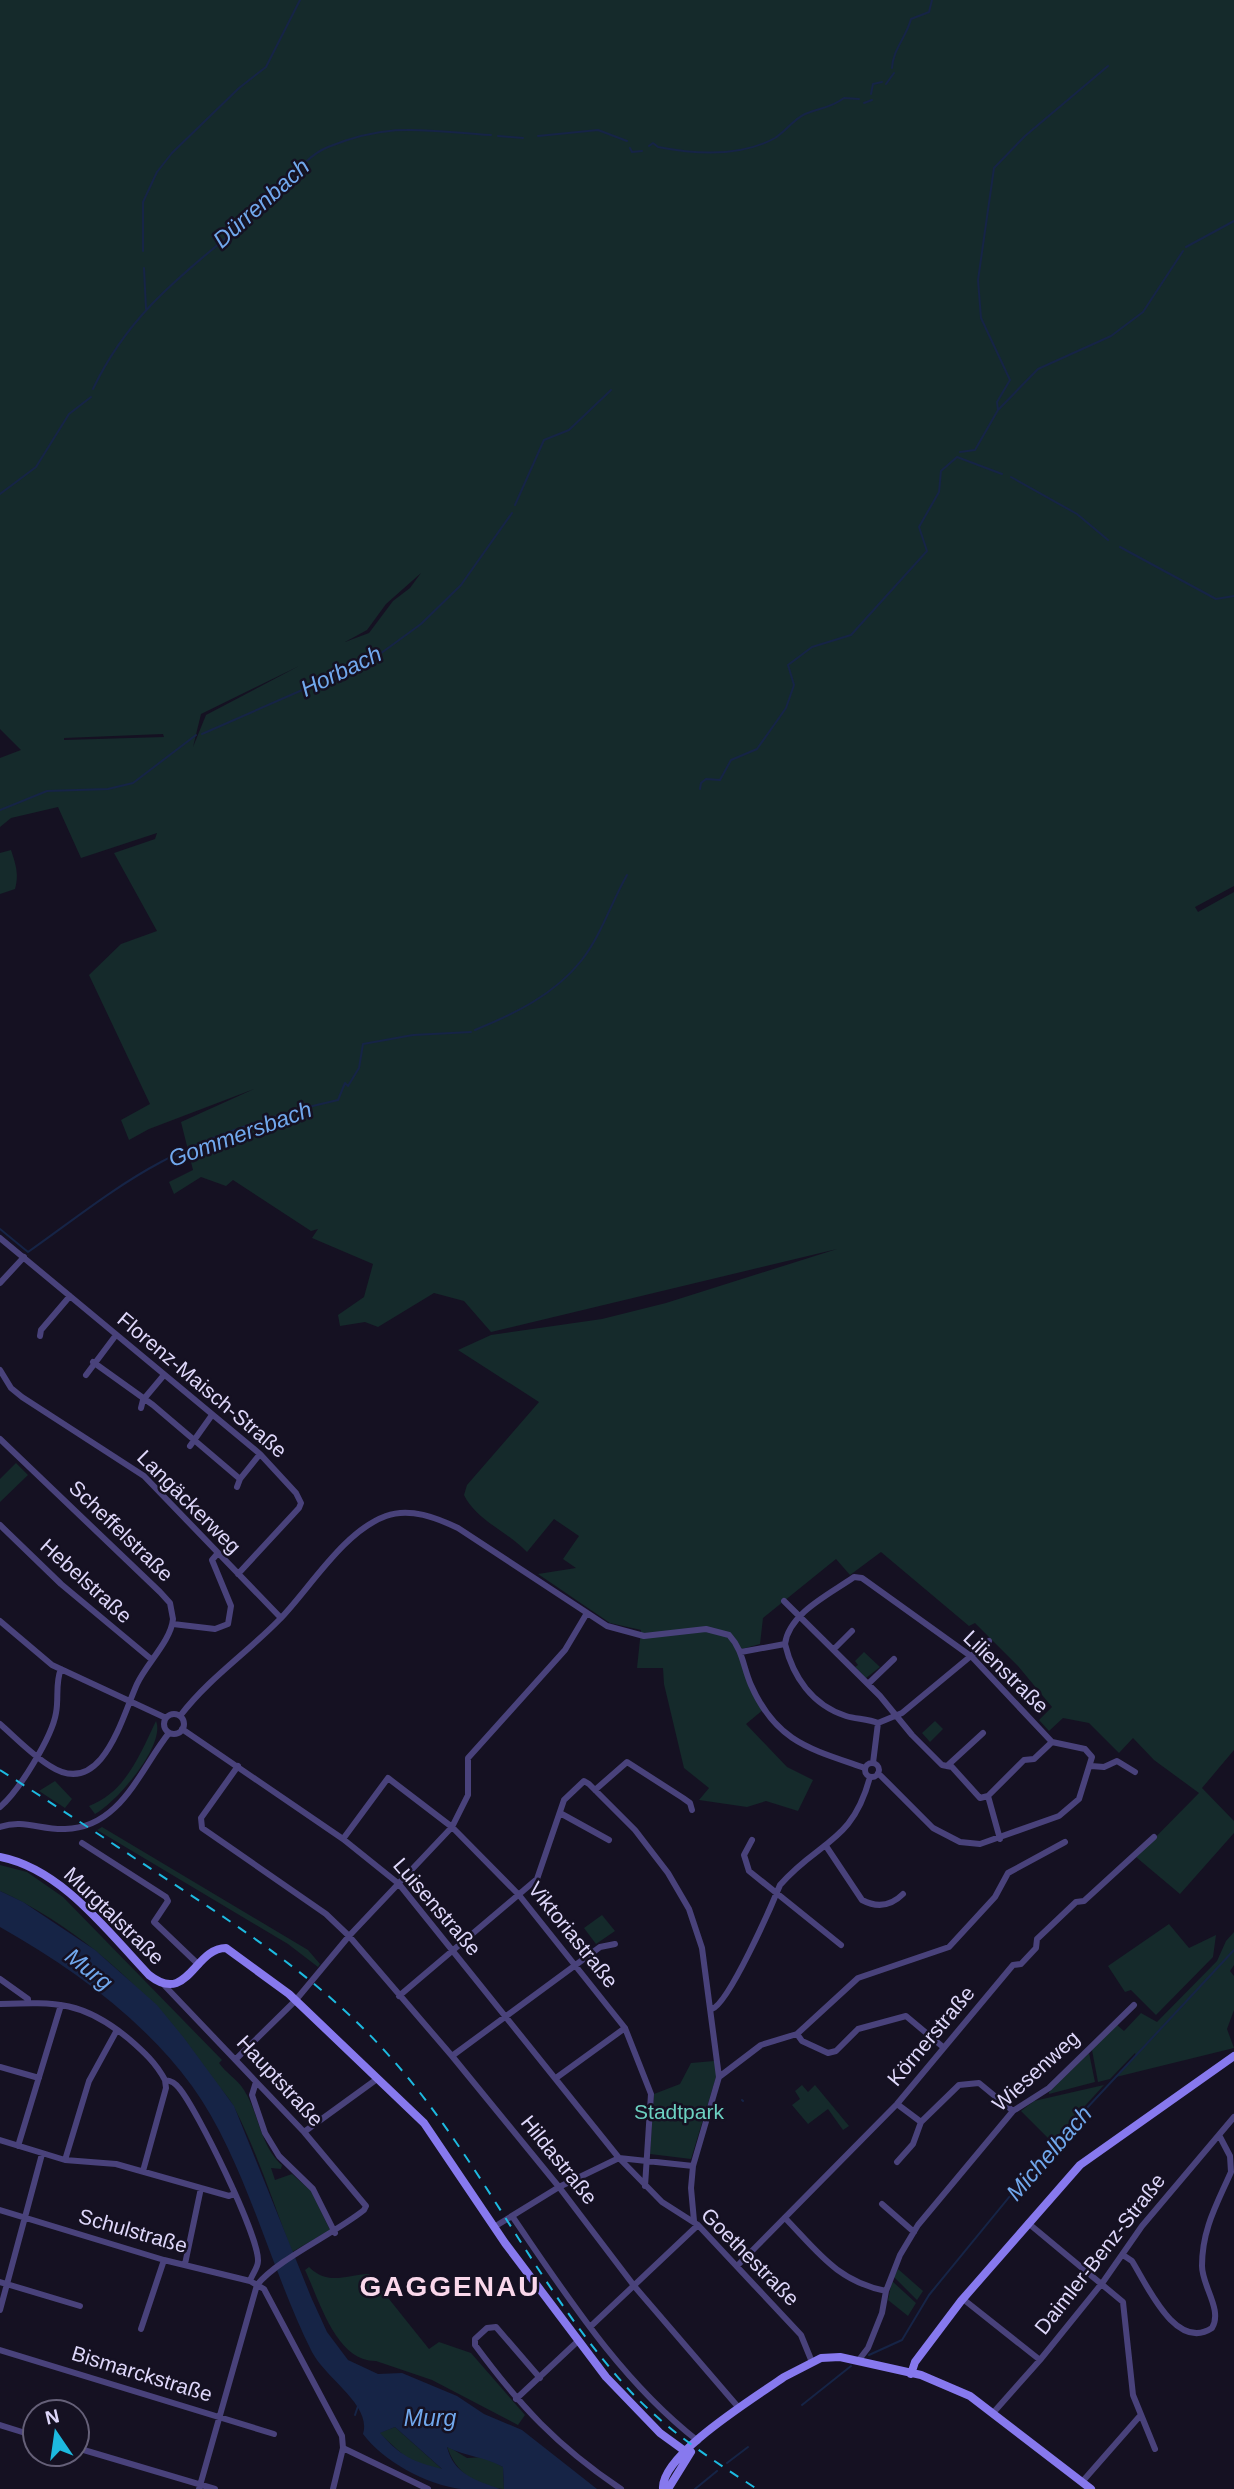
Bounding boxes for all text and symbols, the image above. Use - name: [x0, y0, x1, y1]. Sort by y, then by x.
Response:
- water label: Dürrenbach: [208, 153, 314, 253]
- water label: Horbach: [296, 640, 386, 702]
- water label: Gommersbach: [165, 1096, 315, 1172]
- street label: Florenz-Maisch-Straße: [113, 1307, 292, 1462]
- street label: Langäckerweg: [133, 1445, 246, 1558]
- street label: Scheffelstraße: [65, 1475, 178, 1586]
- street label: Hebelstraße: [36, 1534, 137, 1627]
- street label: Lilienstraße: [959, 1626, 1053, 1718]
- street label: Luisenstraße: [389, 1853, 486, 1960]
- street label: Murgtalstraße: [59, 1862, 169, 1970]
- street label: Viktoriastraße: [524, 1877, 623, 1992]
- water label: Murg: [60, 1942, 118, 1996]
- street label: Körnerstraße: [882, 1981, 979, 2090]
- street label: Wiesenweg: [988, 2026, 1084, 2115]
- street label: Hauptstraße: [233, 2031, 328, 2131]
- park label: Stadtpark: [634, 2100, 724, 2123]
- water label: Michelbach: [1001, 2101, 1097, 2205]
- street label: Hildastraße: [517, 2111, 602, 2209]
- street label: Daimler-Benz-Straße: [1030, 2169, 1169, 2338]
- street label: Goethestraße: [697, 2203, 804, 2310]
- street label: Schulstraße: [76, 2204, 190, 2257]
- district label: GAGGENAU: [360, 2271, 540, 2302]
- street label: Bismarckstraße: [69, 2341, 215, 2406]
- north arrow: [21, 2398, 91, 2468]
- text: N: [43, 2405, 61, 2429]
- water label: Murg: [404, 2405, 456, 2431]

